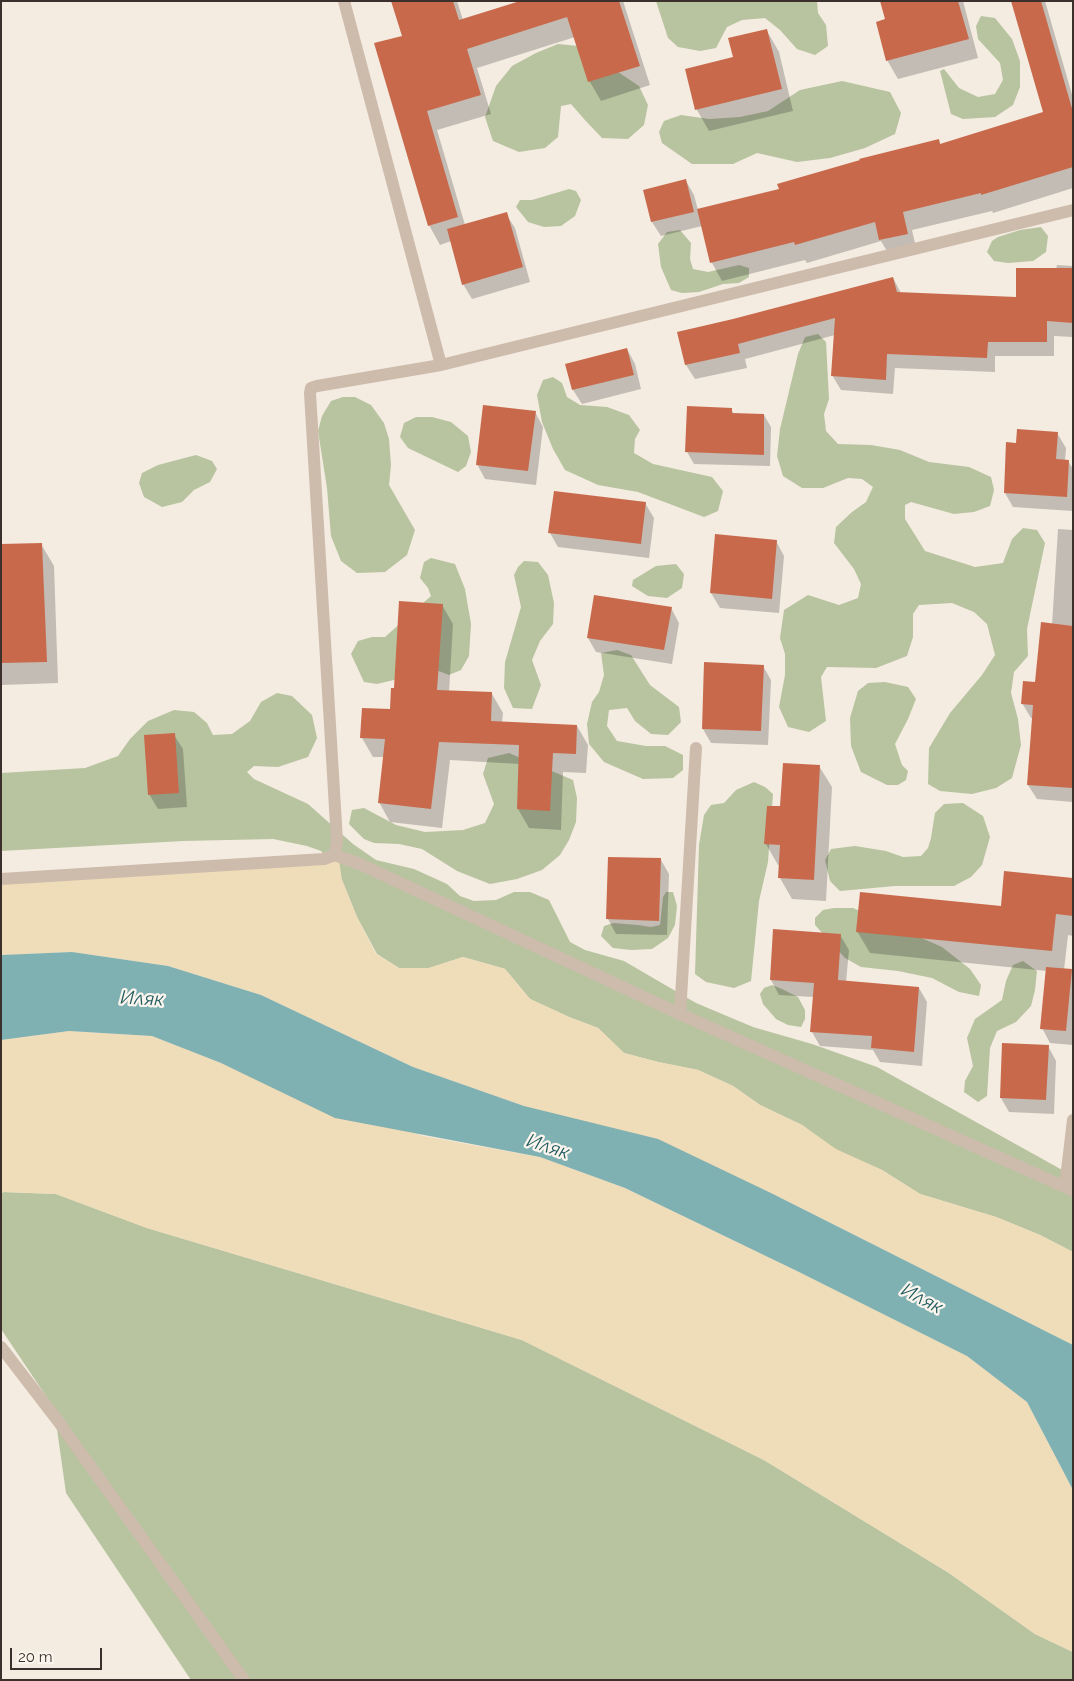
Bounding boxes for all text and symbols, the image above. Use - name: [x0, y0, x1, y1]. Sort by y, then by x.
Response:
- water label: Иляк: [120, 986, 164, 1012]
- water label: Иляк: [524, 1129, 572, 1165]
- water label: Иляк: [897, 1279, 947, 1319]
- scale bar: [12, 1638, 105, 1670]
- text: 20 m: [18, 1648, 53, 1666]

